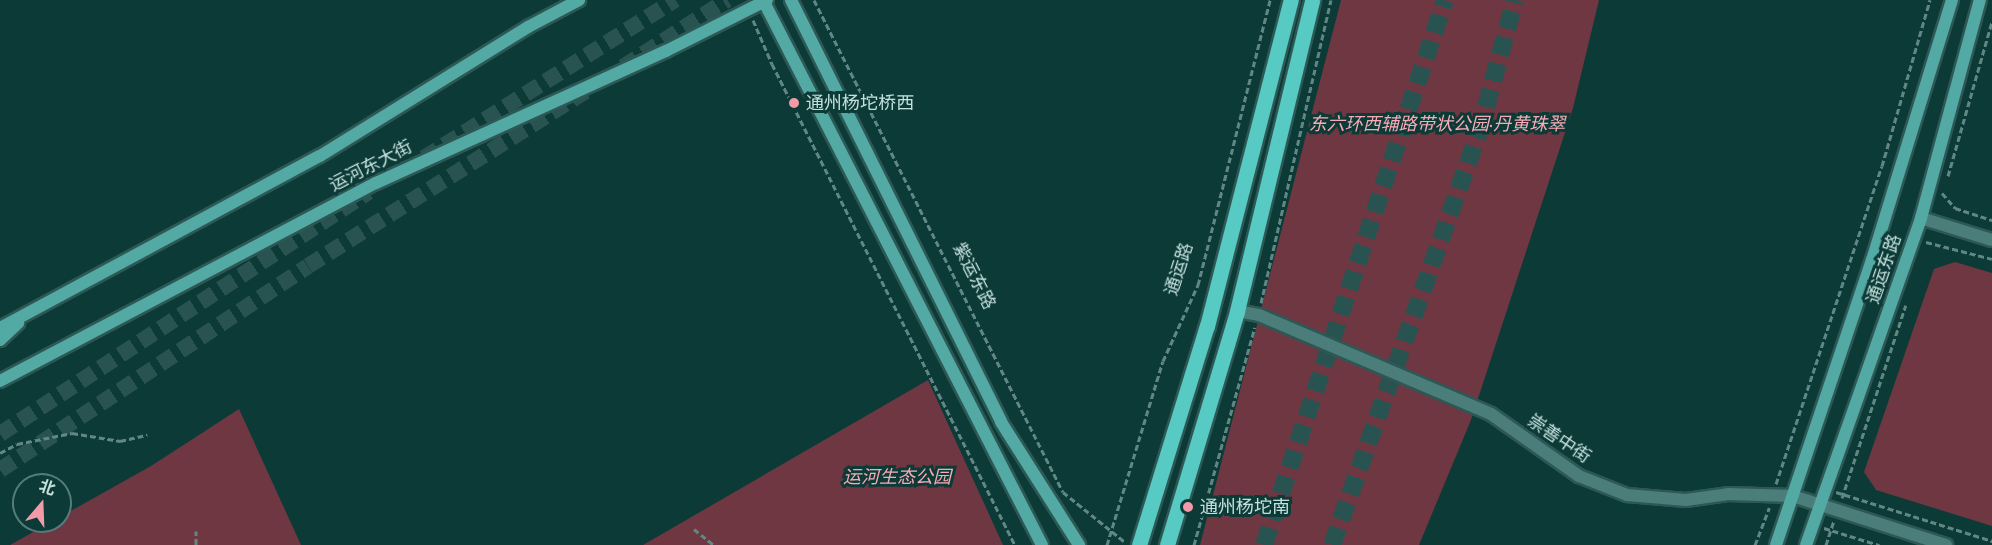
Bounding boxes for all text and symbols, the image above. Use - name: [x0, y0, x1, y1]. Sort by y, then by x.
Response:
- place label: 通州杨坨桥西: [806, 92, 914, 114]
- marker: 通州杨坨桥西: [787, 96, 801, 110]
- park label: 东六环西辅路带状公园·丹黄珠翠: [1309, 113, 1565, 135]
- street label: 运河东大街: [326, 136, 416, 196]
- street label: 通运东路: [1862, 231, 1906, 307]
- street label: 紫运东路: [948, 239, 1000, 313]
- street label: 通运路: [1160, 240, 1198, 298]
- street label: 崇善中街: [1523, 410, 1595, 468]
- park label: 运河生态公园: [843, 466, 951, 488]
- north arrow: [12, 473, 72, 533]
- text: 北: [37, 477, 58, 498]
- place label: 通州杨坨南: [1200, 496, 1290, 518]
- marker: 通州杨坨南: [1181, 500, 1195, 514]

